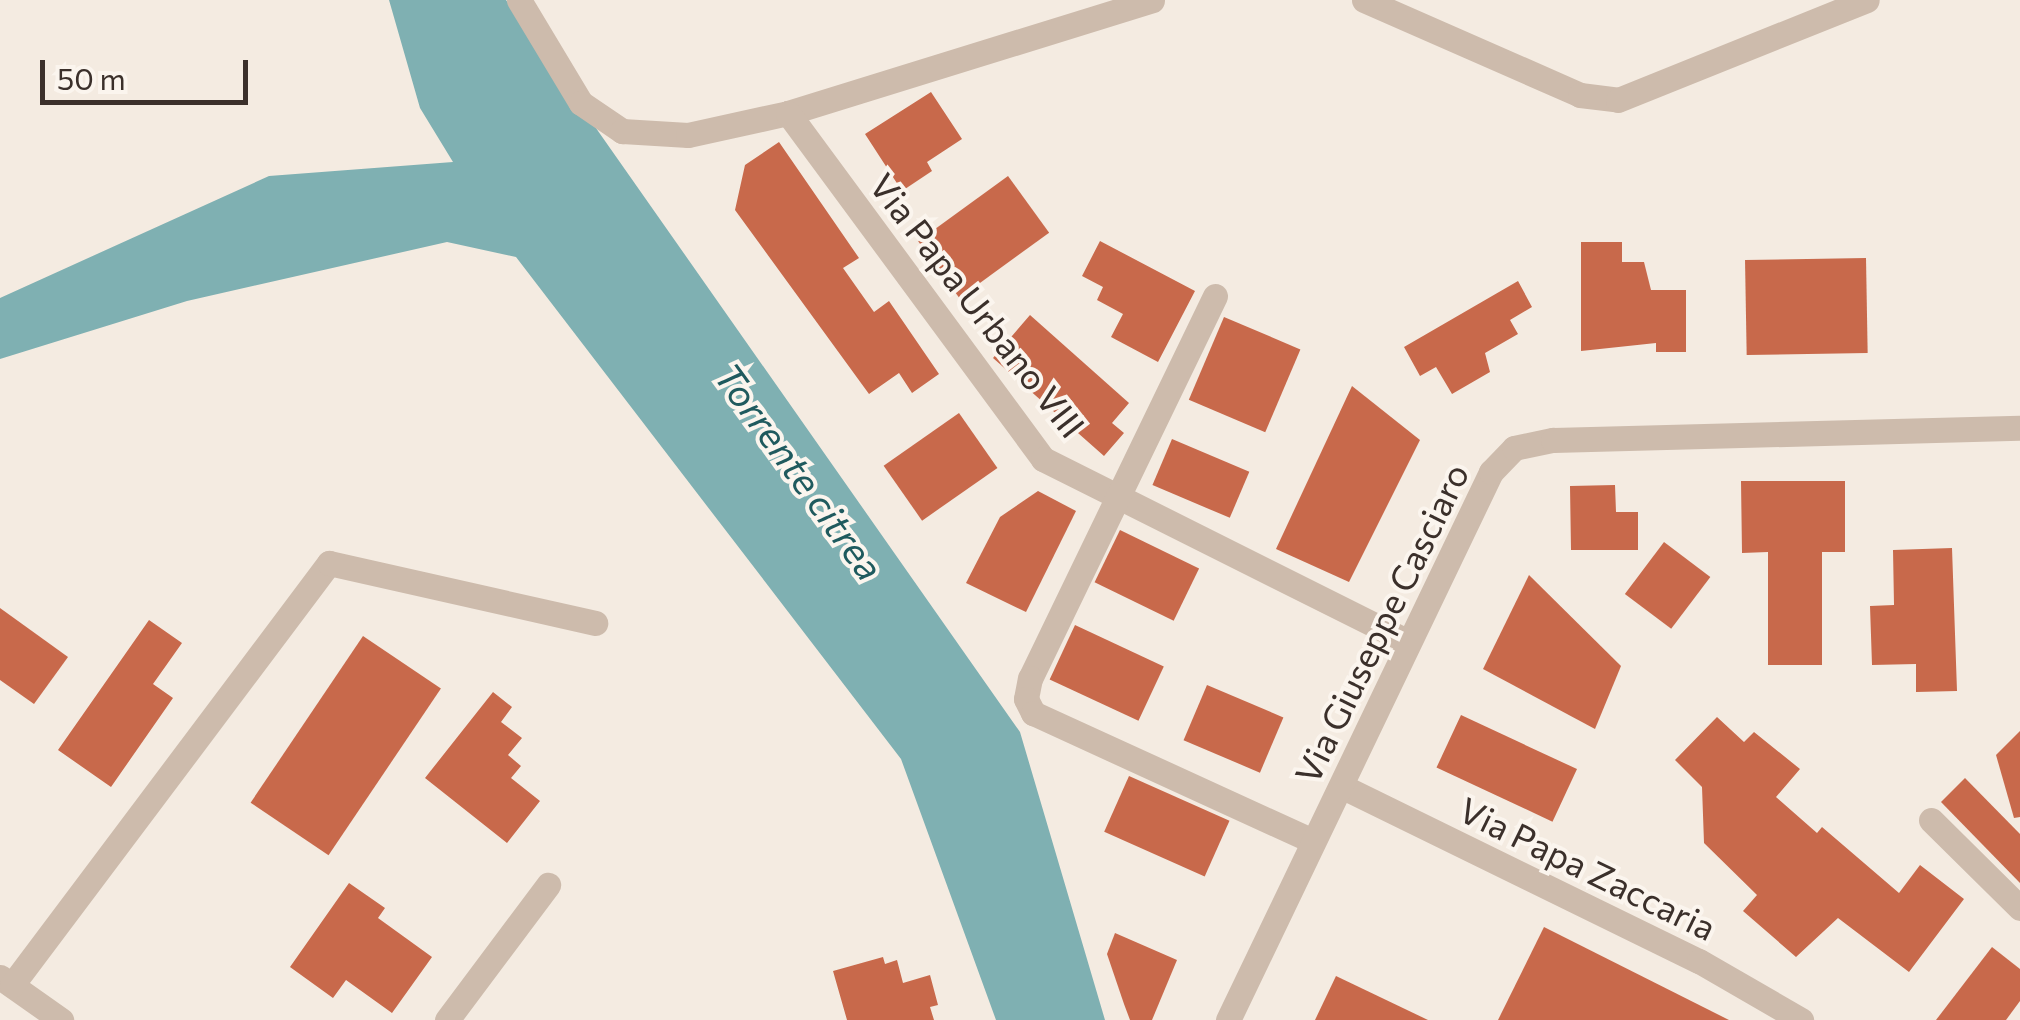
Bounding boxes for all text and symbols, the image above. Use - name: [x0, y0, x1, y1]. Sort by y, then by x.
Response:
- scale bar: [45, 40, 252, 102]
- text: 50 m: [57, 59, 126, 96]
- street label: Via Papa Urbano VIII: [862, 165, 1094, 445]
- water label: Torrente citrea: [706, 354, 894, 588]
- street label: Via Giuseppe Casciaro: [1285, 456, 1477, 790]
- street label: Via Papa Zaccaria: [1453, 788, 1723, 948]

